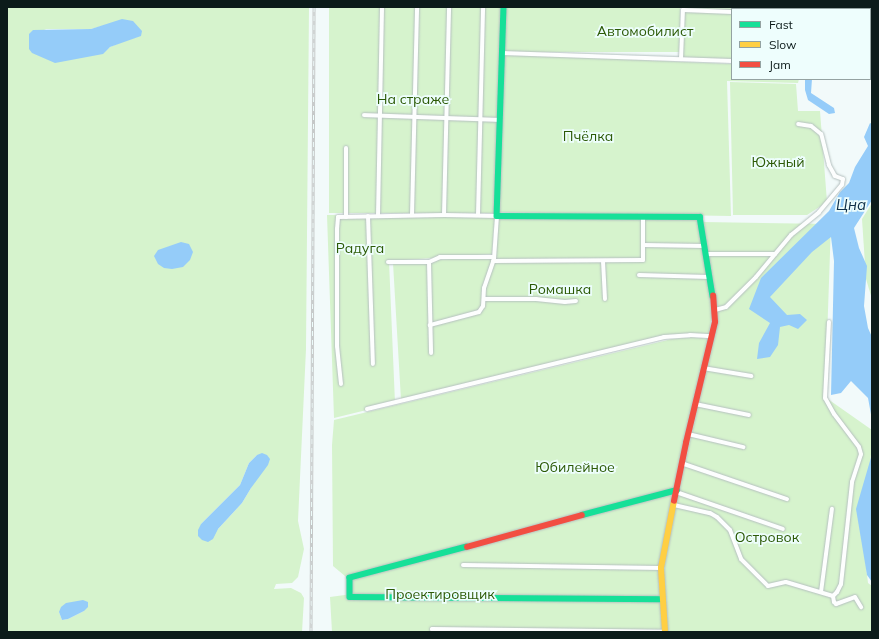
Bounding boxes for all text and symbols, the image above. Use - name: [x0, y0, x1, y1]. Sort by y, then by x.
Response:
- legend: [731, 8, 871, 80]
- text: Fast: [769, 17, 793, 32]
- park label: Автомобилист: [597, 23, 693, 39]
- text: Slow: [769, 37, 797, 52]
- text: Jam: [769, 57, 791, 72]
- park label: На страже: [377, 91, 449, 107]
- park label: Пчёлка: [563, 128, 613, 144]
- park label: Южный: [751, 154, 805, 170]
- water label: Цна: [836, 196, 866, 214]
- park label: Радуга: [336, 240, 384, 256]
- park label: Ромашка: [529, 281, 591, 297]
- park label: Юбилейное: [535, 459, 615, 475]
- park label: Островок: [735, 529, 799, 545]
- park label: Проектировщик: [385, 586, 495, 602]

